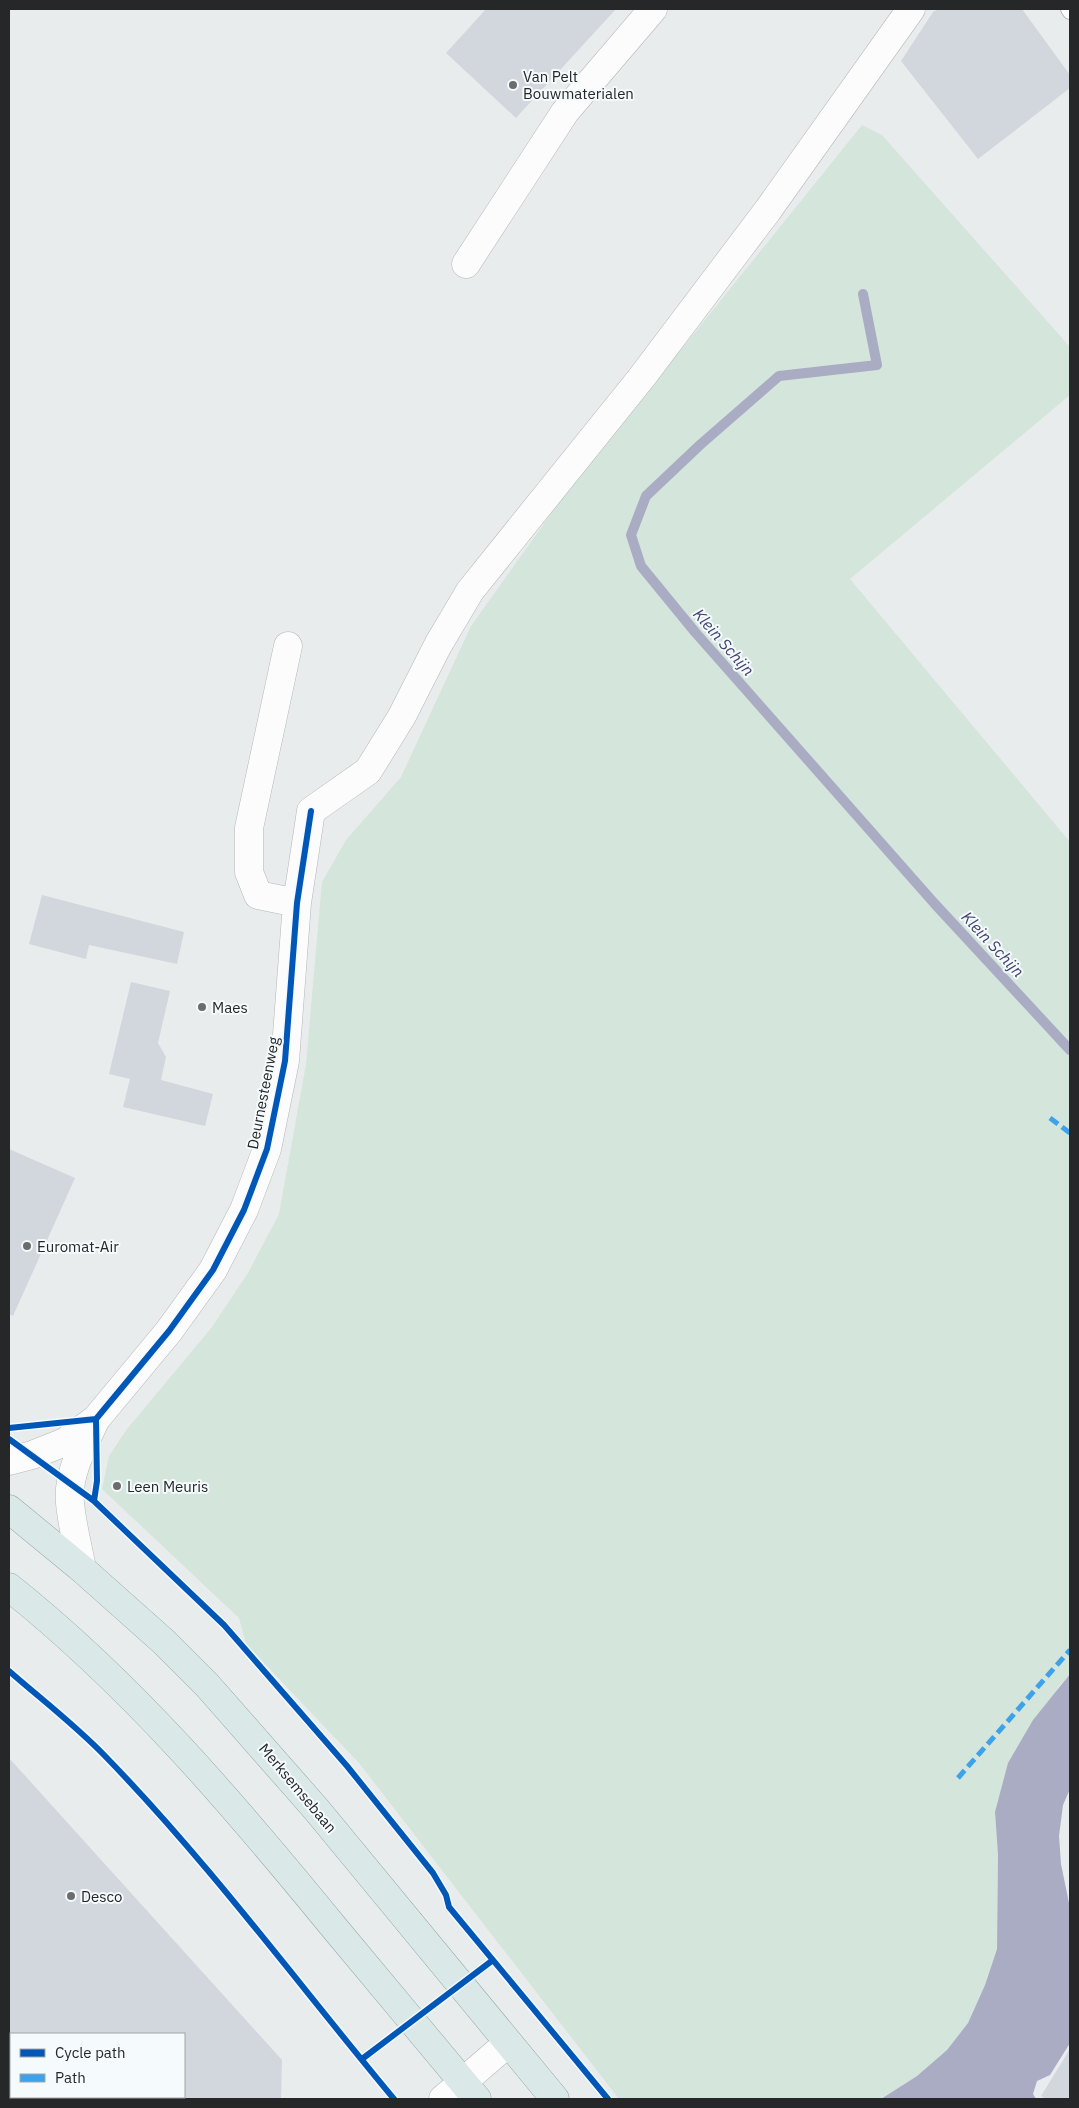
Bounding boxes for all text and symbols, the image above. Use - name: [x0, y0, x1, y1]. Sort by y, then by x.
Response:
- place label: Van Pelt Bouwmaterialen: [523, 67, 634, 103]
- marker: Van Pelt Bouwmaterialen: [507, 79, 519, 91]
- water label: Klein Schijn: [689, 604, 759, 680]
- water label: Klein Schijn: [957, 907, 1029, 981]
- place label: Maes: [212, 998, 248, 1017]
- marker: Maes: [196, 1001, 208, 1013]
- street label: Deurnesteenweg: [243, 1035, 283, 1151]
- place label: Euromat-Air: [37, 1237, 119, 1256]
- marker: Euromat-Air: [21, 1240, 33, 1252]
- place label: Leen Meuris: [127, 1477, 208, 1496]
- marker: Leen Meuris: [111, 1480, 123, 1492]
- street label: Merksemsebaan: [255, 1739, 341, 1837]
- place label: Desco: [81, 1887, 122, 1906]
- marker: Desco: [65, 1890, 77, 1902]
- legend: [10, 2033, 185, 2098]
- text: Cycle path: [55, 2043, 126, 2062]
- text: Path: [55, 2068, 86, 2087]

